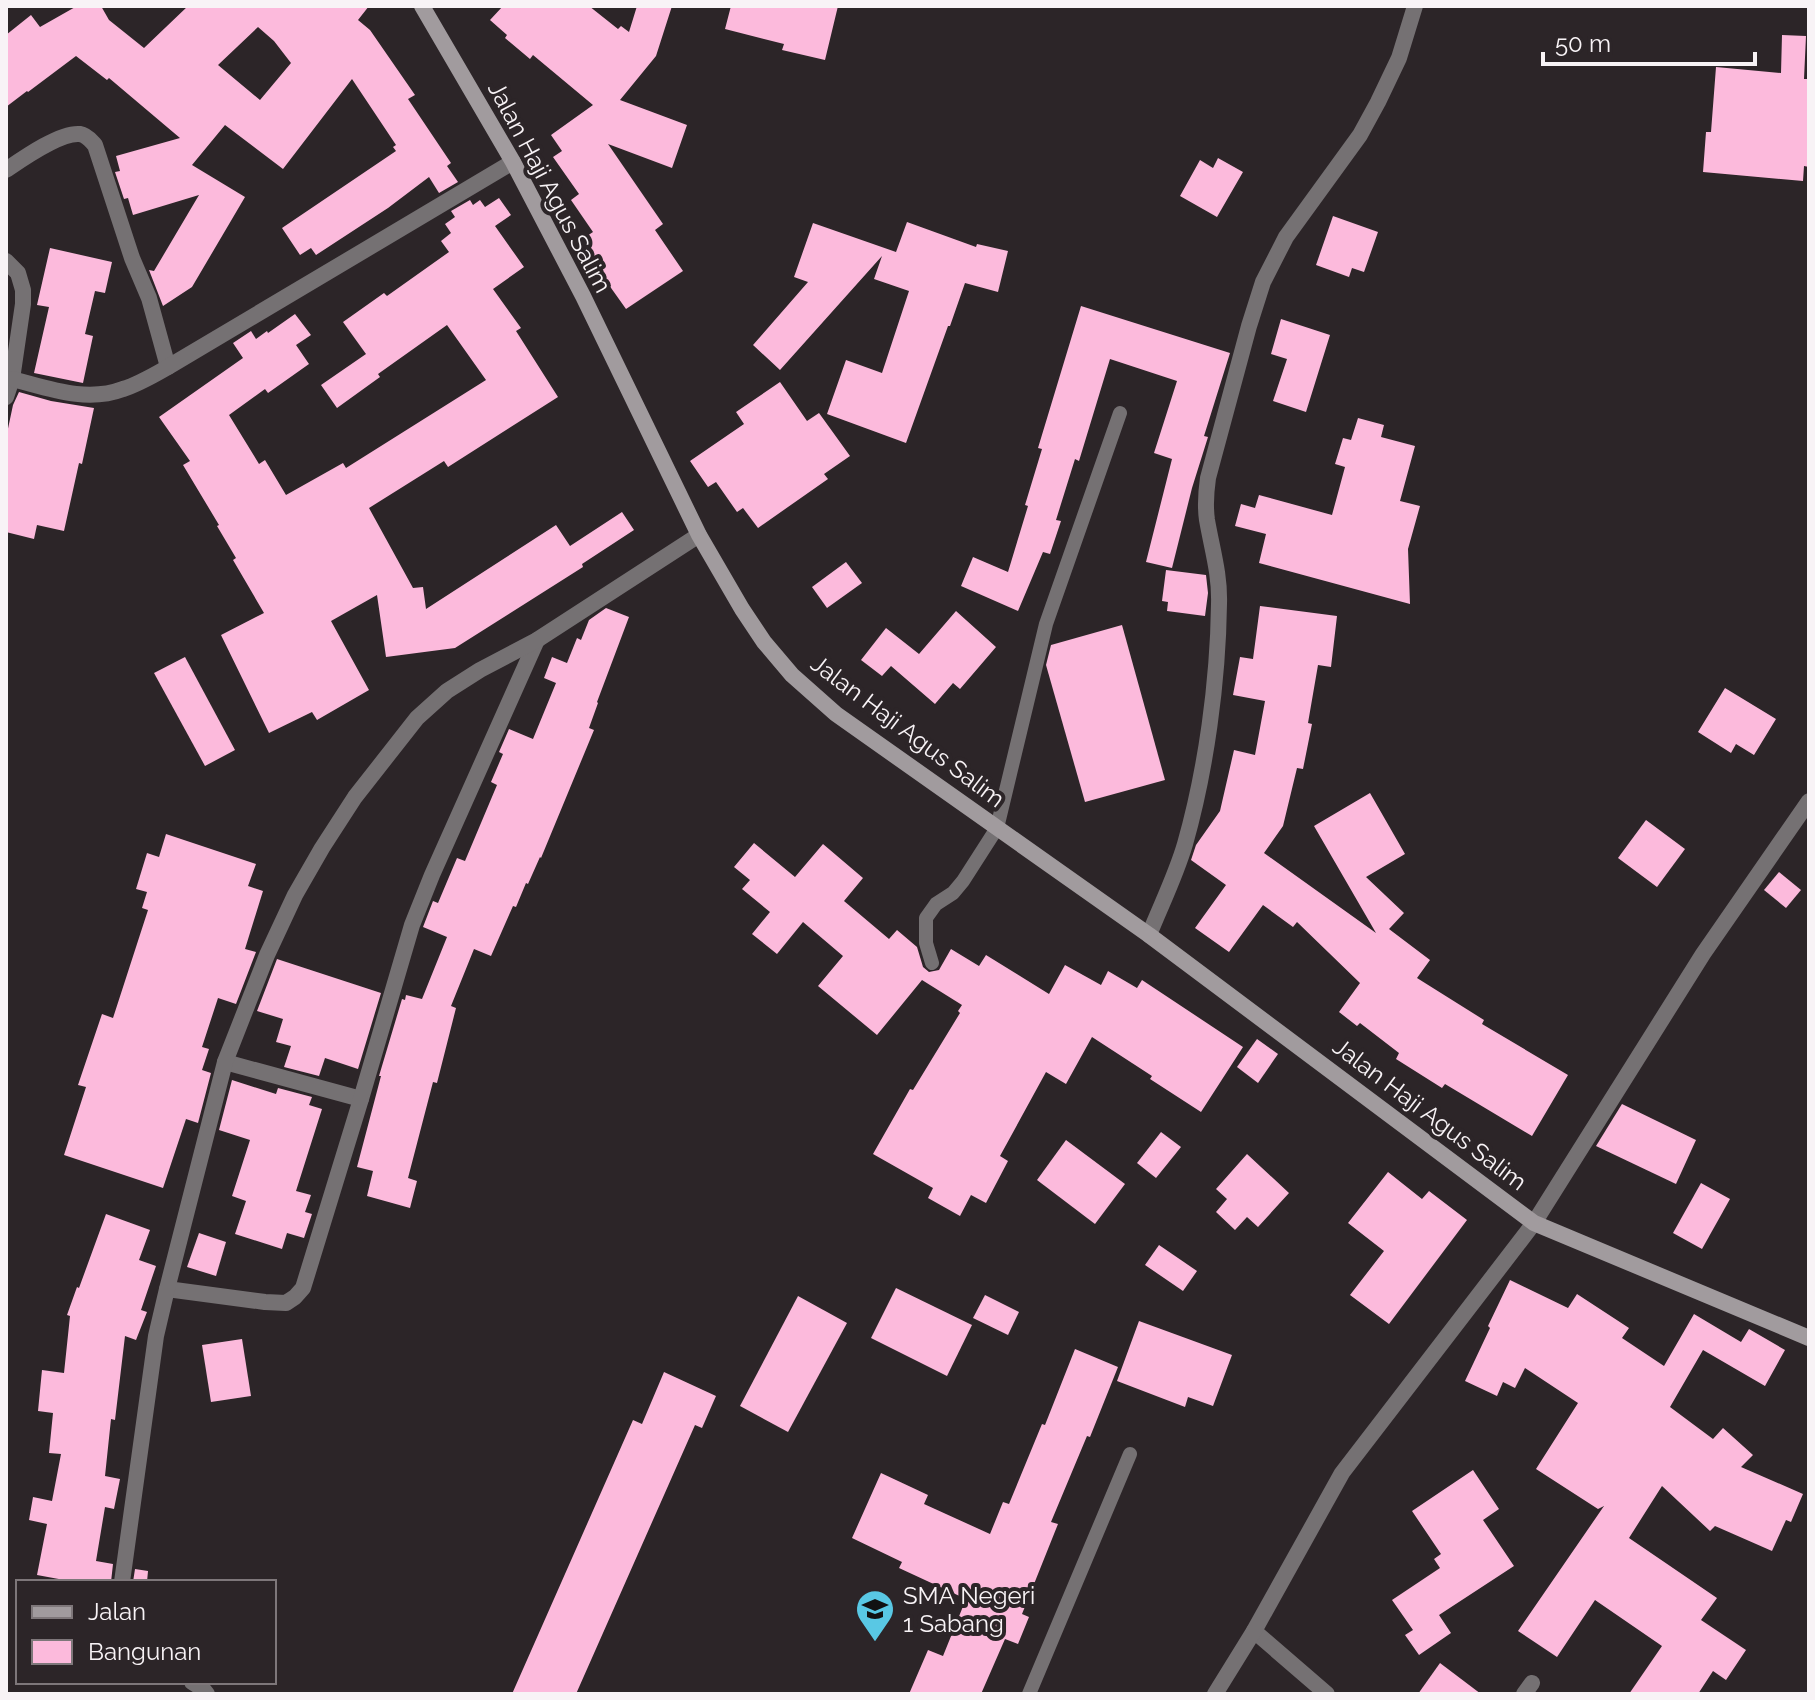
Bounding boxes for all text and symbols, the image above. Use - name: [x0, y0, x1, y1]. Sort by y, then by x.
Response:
- scale bar: [1543, 16, 1755, 66]
- text: 50 m: [1555, 29, 1611, 58]
- street label: Jalan Haji Agus Salim: [482, 76, 618, 298]
- street label: Jalan Haji Agus Salim: [805, 649, 1011, 813]
- street label: Jalan Haji Agus Salim: [1327, 1032, 1533, 1196]
- legend: [16, 1580, 276, 1684]
- place label: SMA Negeri 1 Sabang: [903, 1581, 1035, 1638]
- school or university icon: SMA Negeri 1 Sabang: [854, 1588, 896, 1643]
- text: Jalan: [88, 1597, 146, 1626]
- text: Bangunan: [88, 1637, 201, 1666]

